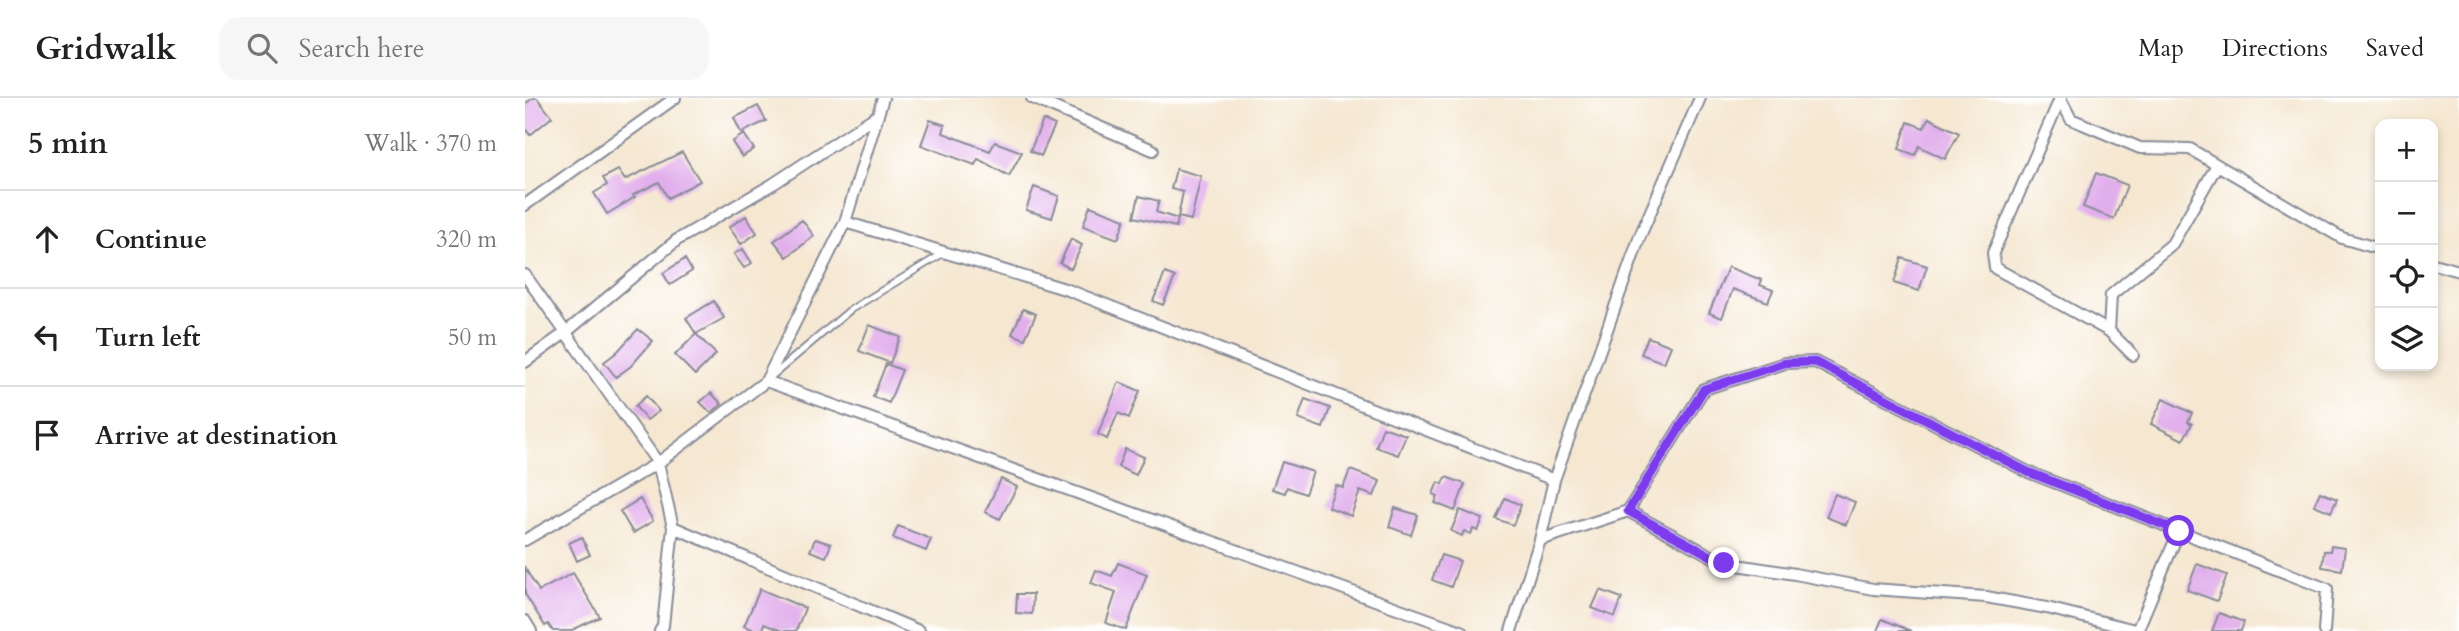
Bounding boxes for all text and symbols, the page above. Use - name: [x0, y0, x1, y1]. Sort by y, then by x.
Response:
- search box: [219, 17, 709, 80]
- text: Gridwalk: [35, 26, 177, 71]
- icon: search: [243, 29, 281, 67]
- text: Search here: [299, 31, 425, 66]
- text: Map: [2138, 32, 2184, 65]
- text: Directions: [2222, 32, 2328, 65]
- text: Saved: [2366, 32, 2424, 65]
- map controls: [2375, 119, 2438, 371]
- button: +: [2375, 119, 2438, 182]
- text: 5 min: [28, 123, 108, 164]
- text: Walk · 370 m: [364, 128, 497, 159]
- button: −: [2375, 182, 2438, 245]
- icon: ahead: [28, 220, 66, 258]
- text: Continue: [95, 222, 207, 257]
- text: 320 m: [436, 224, 497, 255]
- button: locate: [2375, 245, 2438, 308]
- button: layers: [2375, 308, 2438, 371]
- icon: left: [28, 318, 66, 356]
- text: Turn left: [95, 320, 200, 355]
- text: 50 m: [448, 322, 497, 353]
- icon: arrive: [28, 416, 66, 454]
- text: Arrive at destination: [95, 418, 338, 453]
- route start: [2163, 515, 2194, 546]
- route end: [1708, 547, 1739, 578]

